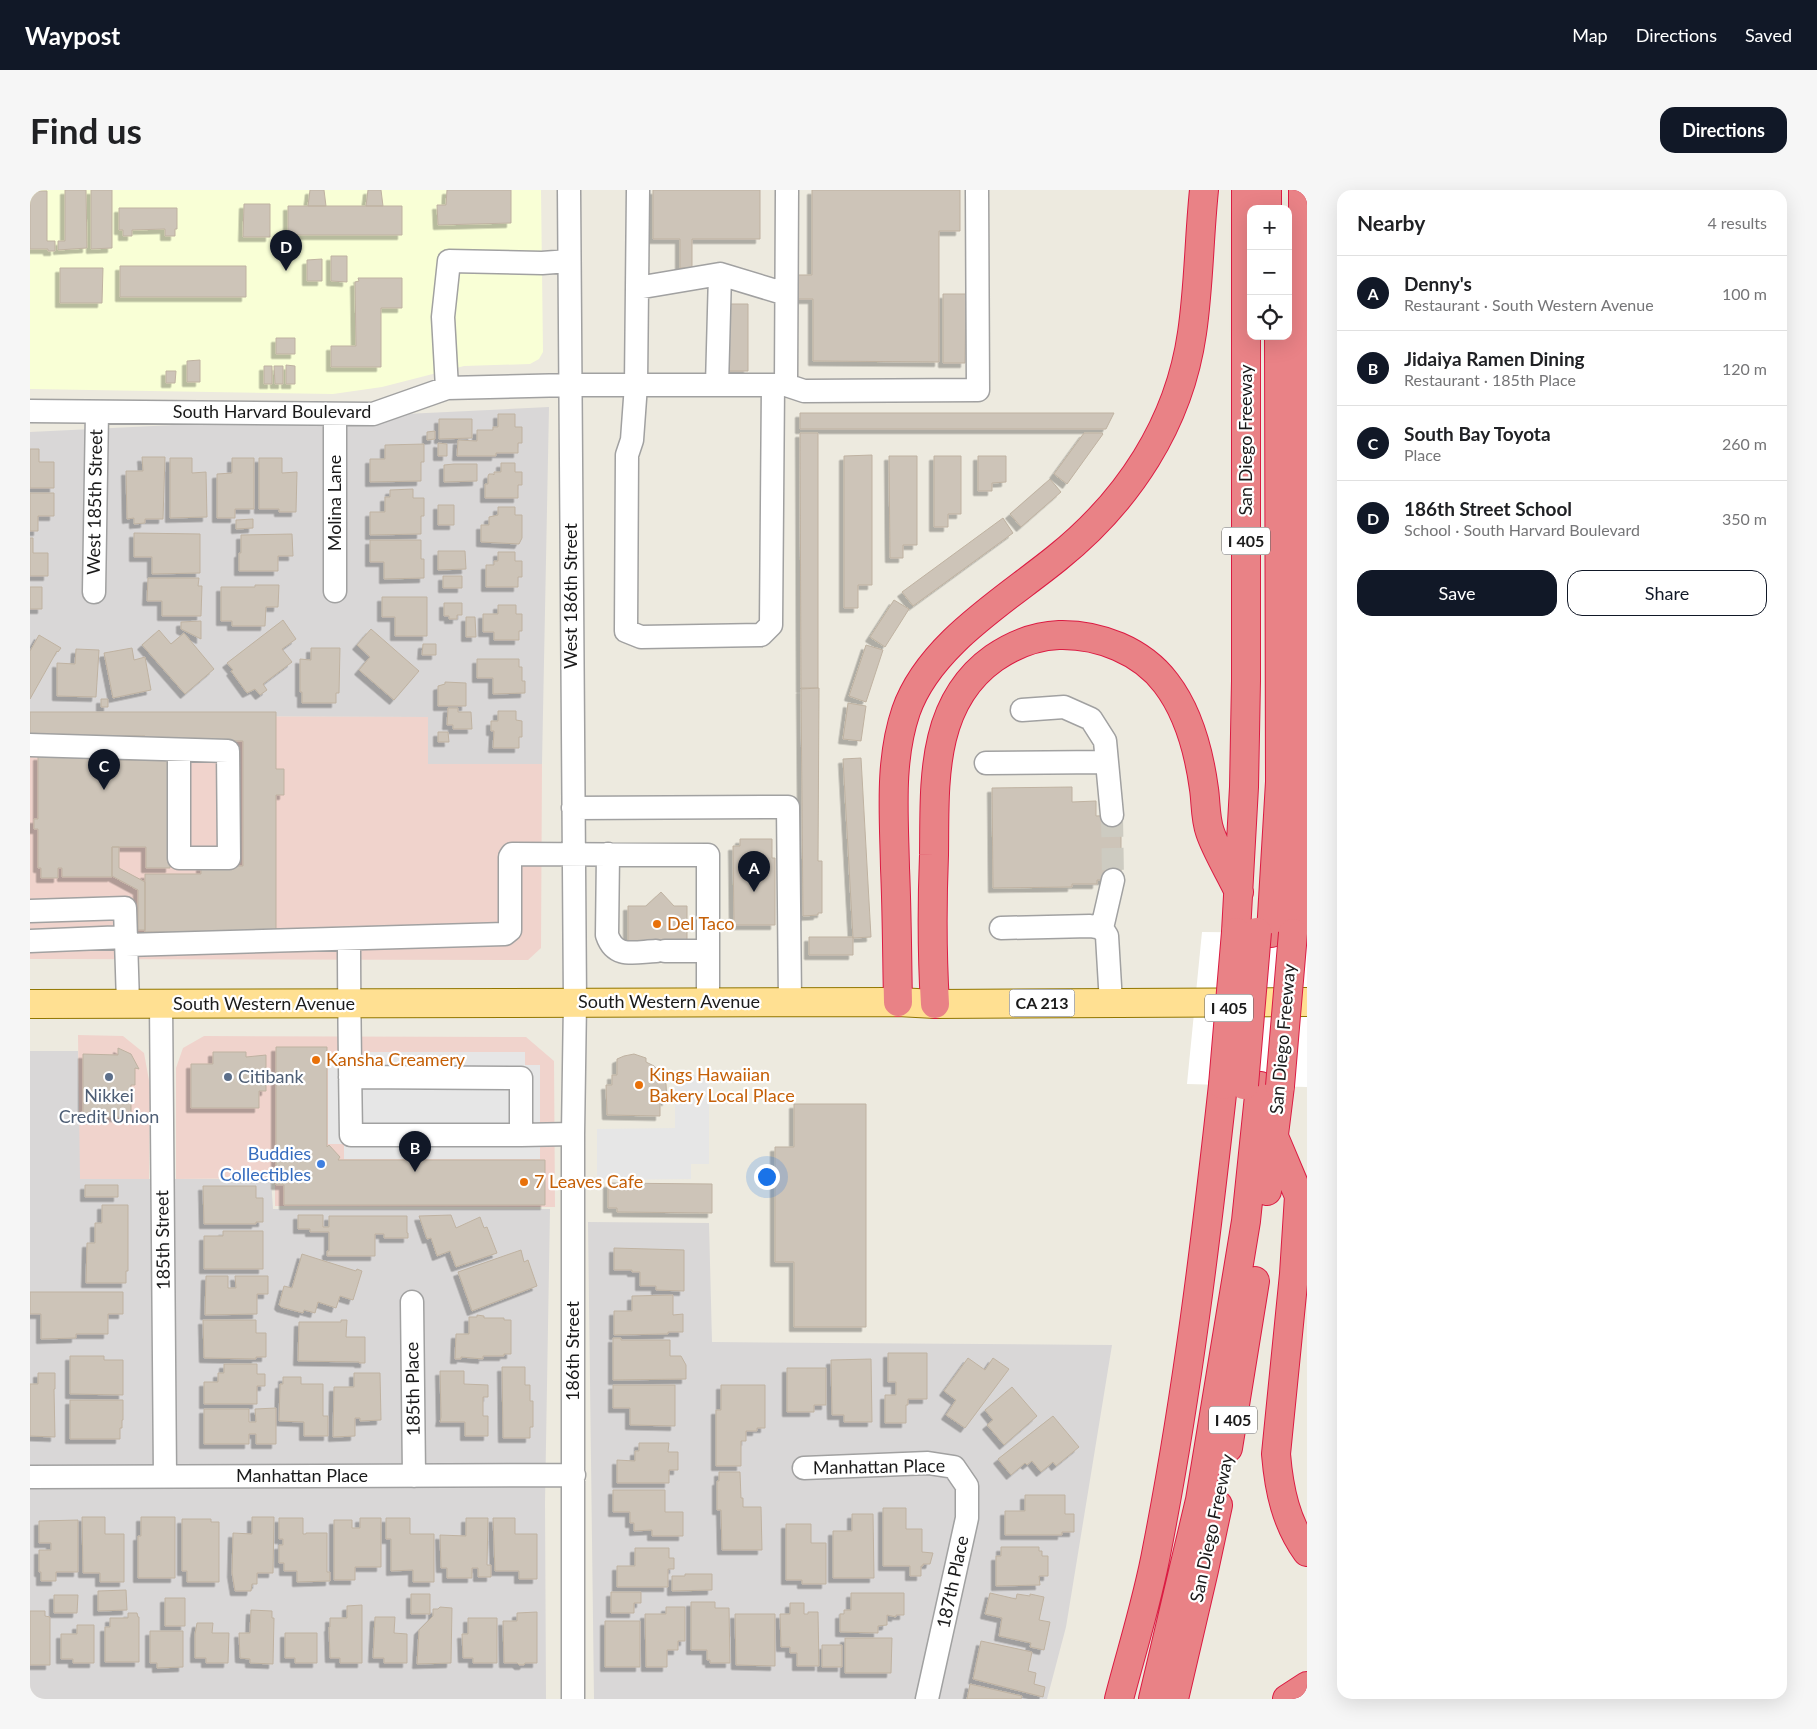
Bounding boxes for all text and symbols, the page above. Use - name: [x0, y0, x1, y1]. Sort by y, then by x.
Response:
- text: Waypost: [25, 21, 120, 50]
- text: Map: [1572, 24, 1608, 46]
- text: Directions: [1636, 24, 1717, 46]
- text: Saved: [1745, 24, 1792, 46]
- button: Directions: [1660, 107, 1787, 153]
- text: Find us: [30, 109, 142, 151]
- map controls: [1247, 205, 1292, 340]
- button: +: [1247, 205, 1292, 250]
- text: Nearby: [1357, 210, 1425, 235]
- text: 4 results: [1707, 213, 1767, 232]
- pin: D: [270, 230, 302, 271]
- button: −: [1247, 250, 1292, 295]
- text: Denny's: [1404, 272, 1472, 295]
- text: A: [1367, 284, 1379, 303]
- text: 100 m: [1722, 284, 1767, 303]
- button: locate: [1247, 295, 1292, 340]
- text: Restaurant · South Western Avenue: [1404, 295, 1654, 314]
- text: Jidaiya Ramen Dining: [1404, 347, 1585, 370]
- text: B: [1368, 359, 1378, 378]
- text: 120 m: [1722, 359, 1767, 378]
- street label: San Diego Freeway: [1234, 364, 1256, 516]
- text: Restaurant · 185th Place: [1404, 370, 1576, 389]
- street label: South Harvard Boulevard: [173, 400, 371, 422]
- text: South Bay Toyota: [1404, 422, 1551, 445]
- street label: West 185th Street: [82, 428, 106, 575]
- text: C: [1368, 434, 1378, 453]
- text: 260 m: [1722, 434, 1767, 453]
- text: Place: [1404, 445, 1441, 464]
- street label: Molina Lane: [323, 455, 345, 551]
- text: 186th Street School: [1404, 497, 1572, 520]
- text: D: [1367, 509, 1379, 528]
- text: 350 m: [1722, 509, 1767, 528]
- text: School · South Harvard Boulevard: [1404, 520, 1640, 539]
- street label: West 186th Street: [559, 523, 581, 669]
- road number: I 405: [1222, 528, 1270, 554]
- button: Save: [1357, 570, 1557, 616]
- button: Share: [1567, 570, 1767, 616]
- pin: C: [88, 749, 120, 790]
- pin: A: [738, 851, 770, 892]
- place label: Del Taco: [667, 912, 735, 934]
- marker: Del Taco: [651, 918, 663, 930]
- street label: San Diego Freeway: [1264, 962, 1300, 1115]
- street label: South Western Avenue: [578, 990, 760, 1012]
- road number: CA 213: [1010, 990, 1074, 1016]
- street label: South Western Avenue: [173, 992, 355, 1014]
- road number: I 405: [1205, 994, 1253, 1021]
- place label: Kansha Creamery: [326, 1048, 466, 1070]
- marker: Kansha Creamery: [310, 1054, 322, 1066]
- place label: Kings Hawaiian Bakery Local Place: [649, 1063, 795, 1106]
- place label: Citibank: [238, 1065, 305, 1087]
- marker: Nikkei Credit Union: [103, 1071, 115, 1083]
- marker: Citibank: [222, 1071, 234, 1083]
- marker: Kings Hawaiian Bakery Local Place: [633, 1079, 645, 1091]
- place label: Nikkei Credit Union: [59, 1084, 159, 1127]
- pin: B: [399, 1131, 431, 1172]
- place label: Buddies Collectibles: [220, 1142, 311, 1185]
- marker: Buddies Collectibles: [315, 1158, 327, 1170]
- your location: [754, 1164, 780, 1190]
- place label: 7 Leaves Cafe: [534, 1170, 643, 1192]
- marker: 7 Leaves Cafe: [518, 1176, 530, 1188]
- street label: 185th Street: [150, 1189, 174, 1290]
- street label: 186th Street: [561, 1301, 583, 1401]
- street label: 185th Place: [400, 1342, 424, 1436]
- road number: I 405: [1209, 1406, 1257, 1434]
- street label: San Diego Freeway: [1185, 1451, 1238, 1604]
- street label: Manhattan Place: [813, 1454, 945, 1478]
- street label: Manhattan Place: [236, 1464, 368, 1486]
- street label: 187th Place: [931, 1533, 973, 1630]

